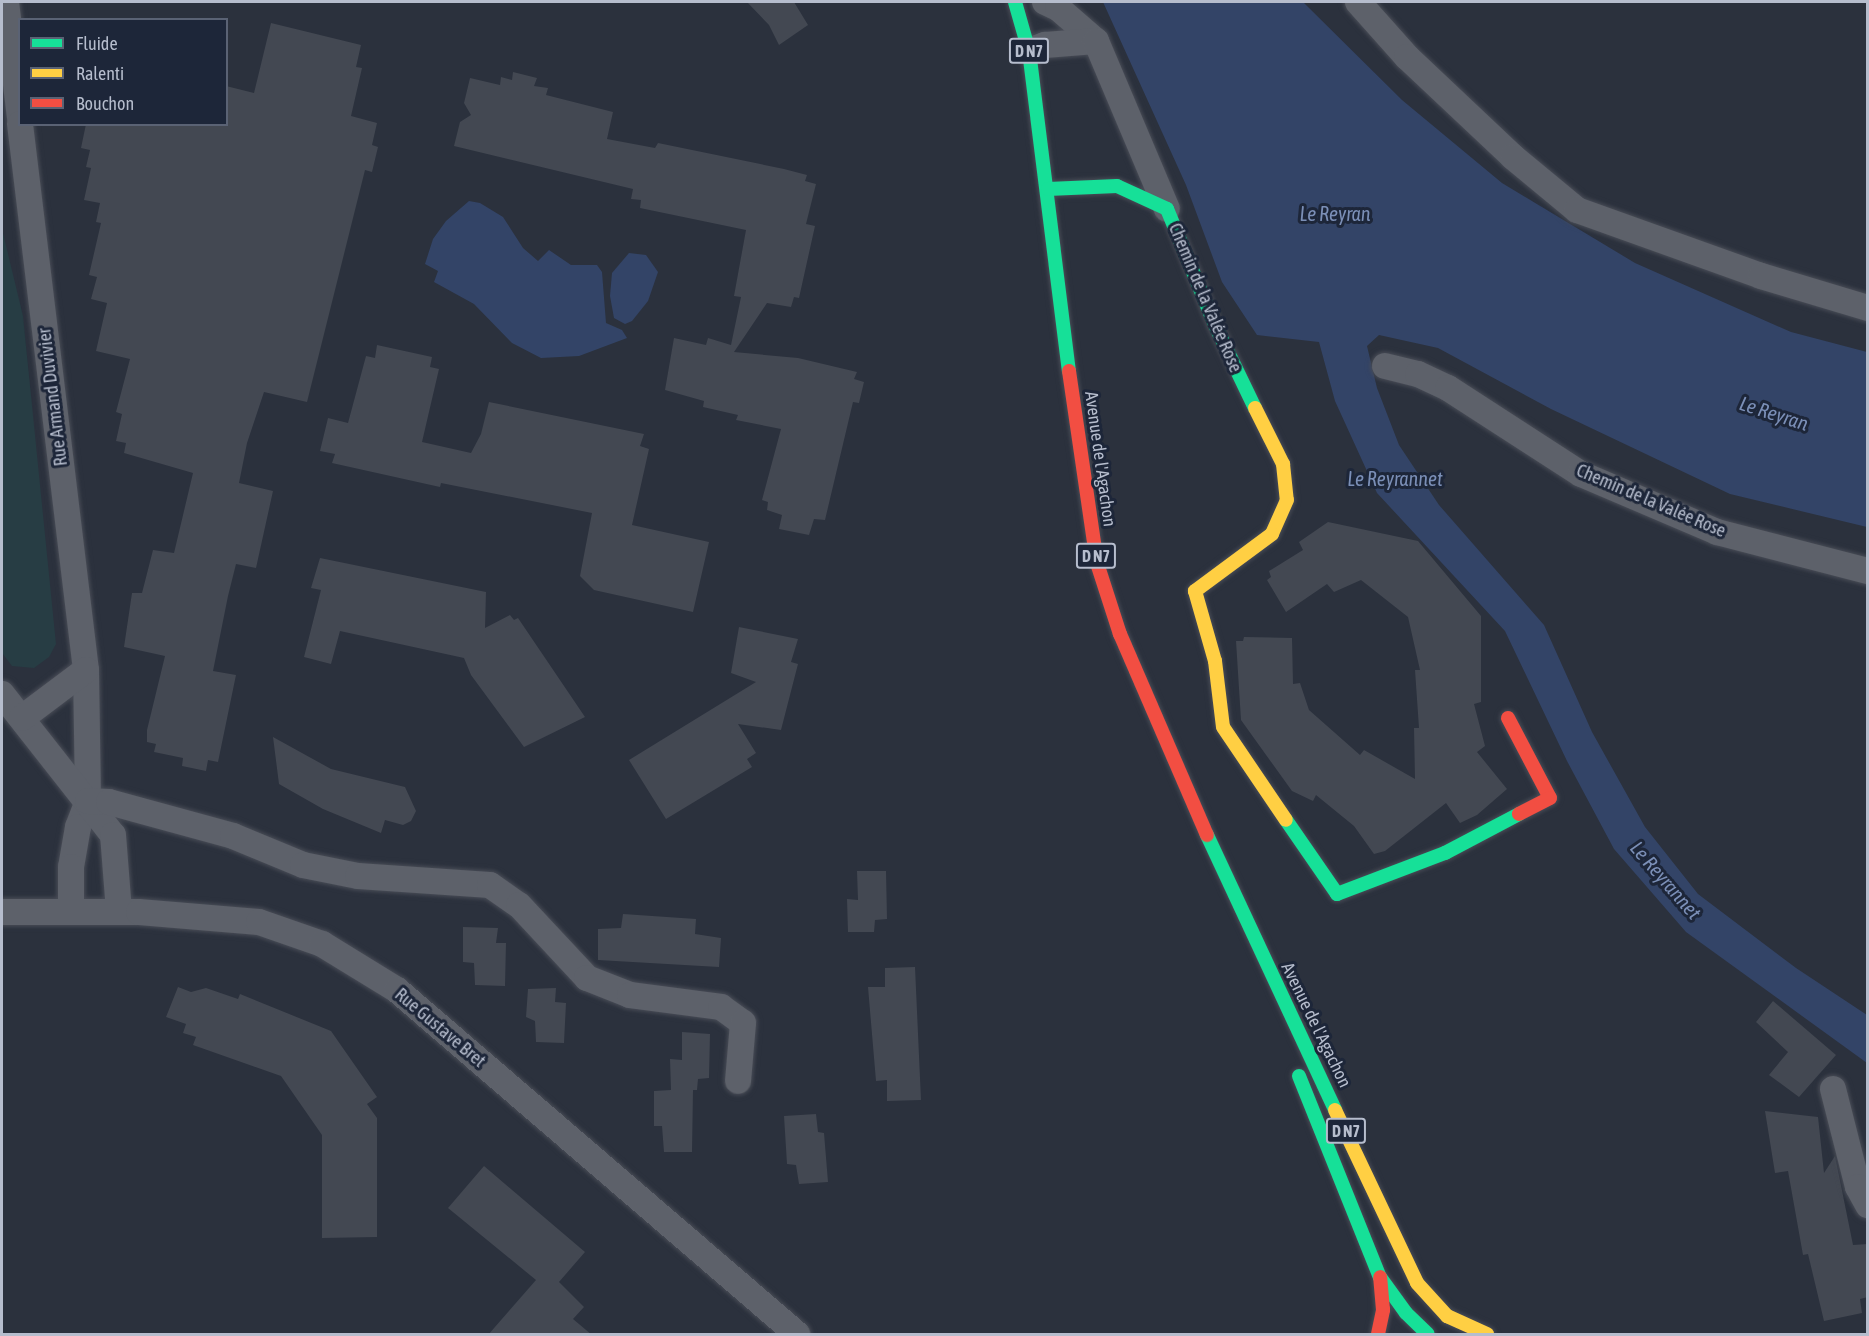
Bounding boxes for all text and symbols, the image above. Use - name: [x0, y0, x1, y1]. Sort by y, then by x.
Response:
- legend: [18, 18, 228, 126]
- text: Fluide: [76, 33, 118, 54]
- road number: D N7: [1008, 38, 1050, 64]
- text: Ralenti: [76, 63, 124, 84]
- text: Bouchon: [76, 93, 134, 114]
- water label: Le Reyran: [1300, 201, 1370, 225]
- street label: Chemin de la Valée Rose: [1164, 220, 1246, 376]
- street label: Rue Armand Duvivier: [34, 327, 72, 467]
- street label: Avenue de l'Agachon: [1080, 390, 1120, 528]
- water label: Le Reyran: [1737, 391, 1811, 435]
- street label: Chemin de la Valée Rose: [1573, 460, 1729, 542]
- water label: Le Reyrannet: [1347, 466, 1443, 490]
- road number: D N7: [1075, 543, 1117, 569]
- water label: Le Reyrannet: [1626, 836, 1706, 924]
- street label: Avenue de l'Agachon: [1276, 959, 1356, 1091]
- street label: Rue Gustave Bret: [390, 984, 490, 1072]
- road number: D N7: [1325, 1118, 1367, 1144]

